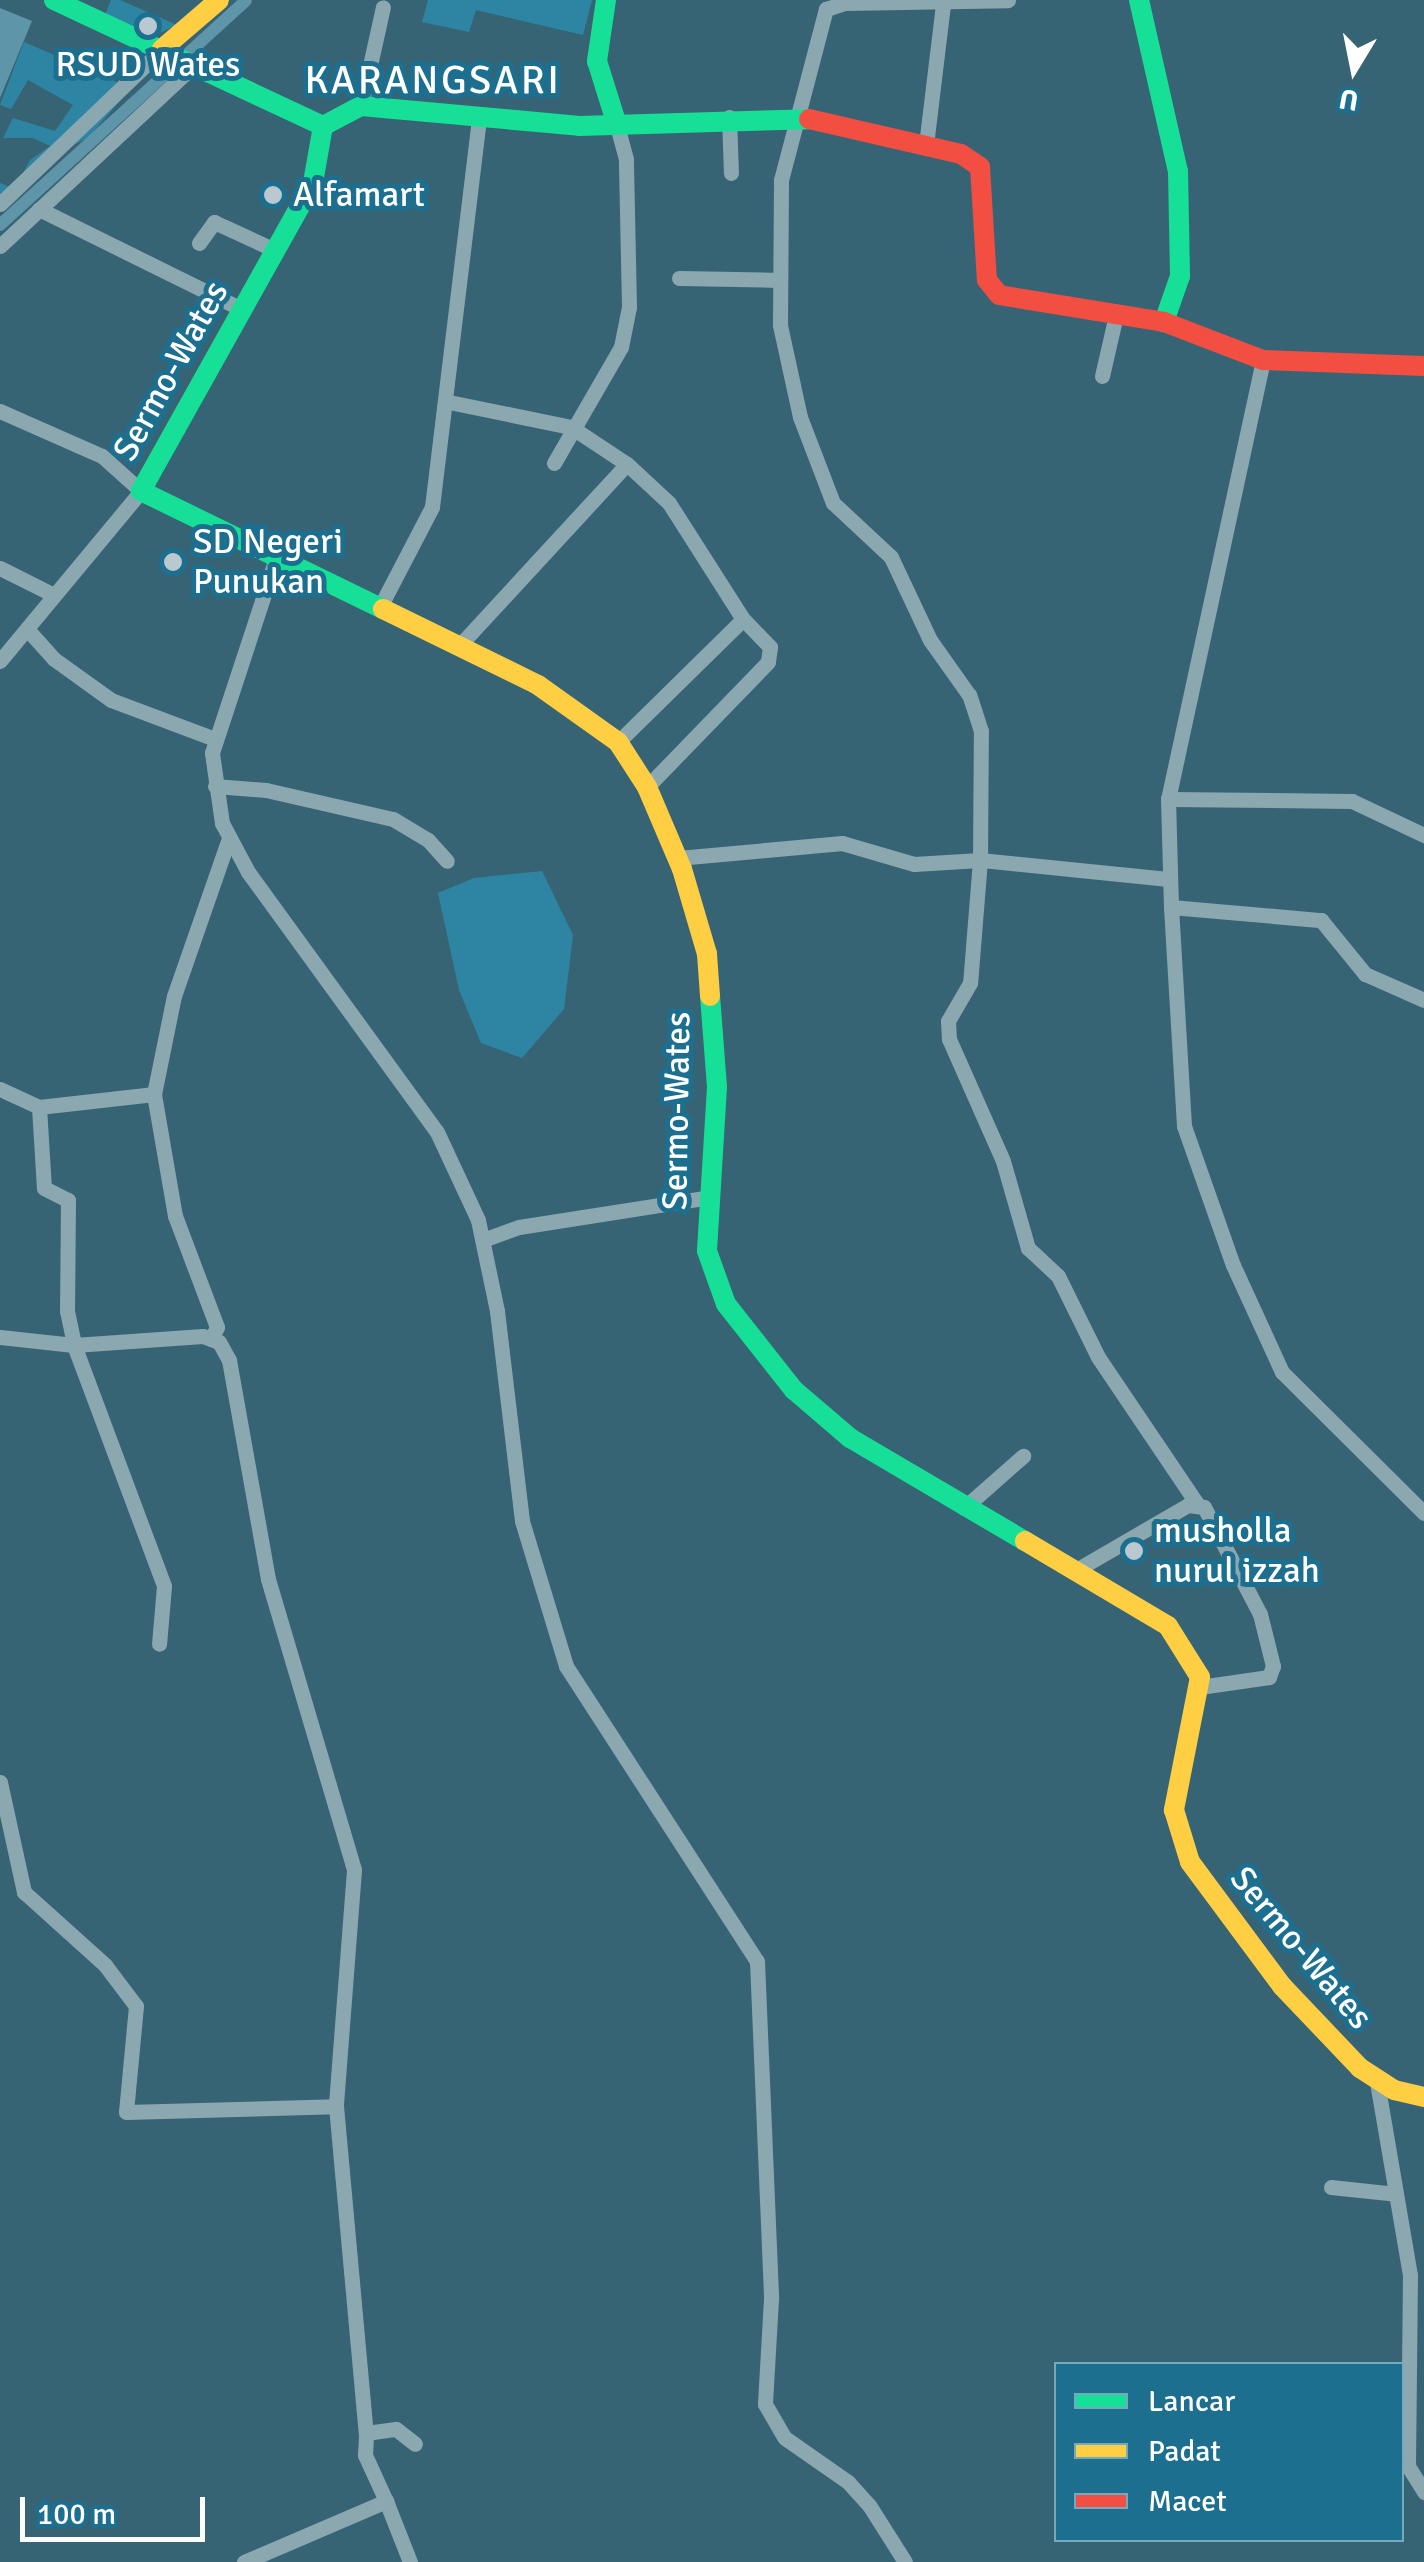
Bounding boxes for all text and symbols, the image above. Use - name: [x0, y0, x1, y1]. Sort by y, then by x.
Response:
- marker: RSUD Wates: [135, 13, 161, 39]
- north arrow: [1304, 20, 1404, 120]
- place label: RSUD Wates: [56, 44, 240, 86]
- district label: KARANGSARI: [304, 56, 562, 104]
- text: U: [1337, 81, 1361, 118]
- place label: Alfamart: [293, 174, 425, 216]
- marker: Alfamart: [262, 184, 284, 206]
- street label: Sermo-Wates: [104, 274, 238, 468]
- place label: SD Negeri Punukan: [193, 521, 343, 603]
- marker: SD Negeri Punukan: [162, 551, 184, 573]
- street label: Sermo-Wates: [654, 1011, 700, 1211]
- place label: musholla nurul izzah: [1154, 1510, 1320, 1592]
- marker: musholla nurul izzah: [1123, 1540, 1145, 1562]
- street label: Sermo-Wates: [1221, 1858, 1381, 2038]
- legend: [1054, 2362, 1404, 2542]
- text: Lancar: [1148, 2383, 1235, 2420]
- text: Padat: [1148, 2433, 1221, 2470]
- scale bar: [25, 2477, 210, 2539]
- text: Macet: [1148, 2483, 1227, 2520]
- text: 100 m: [37, 2496, 116, 2533]

